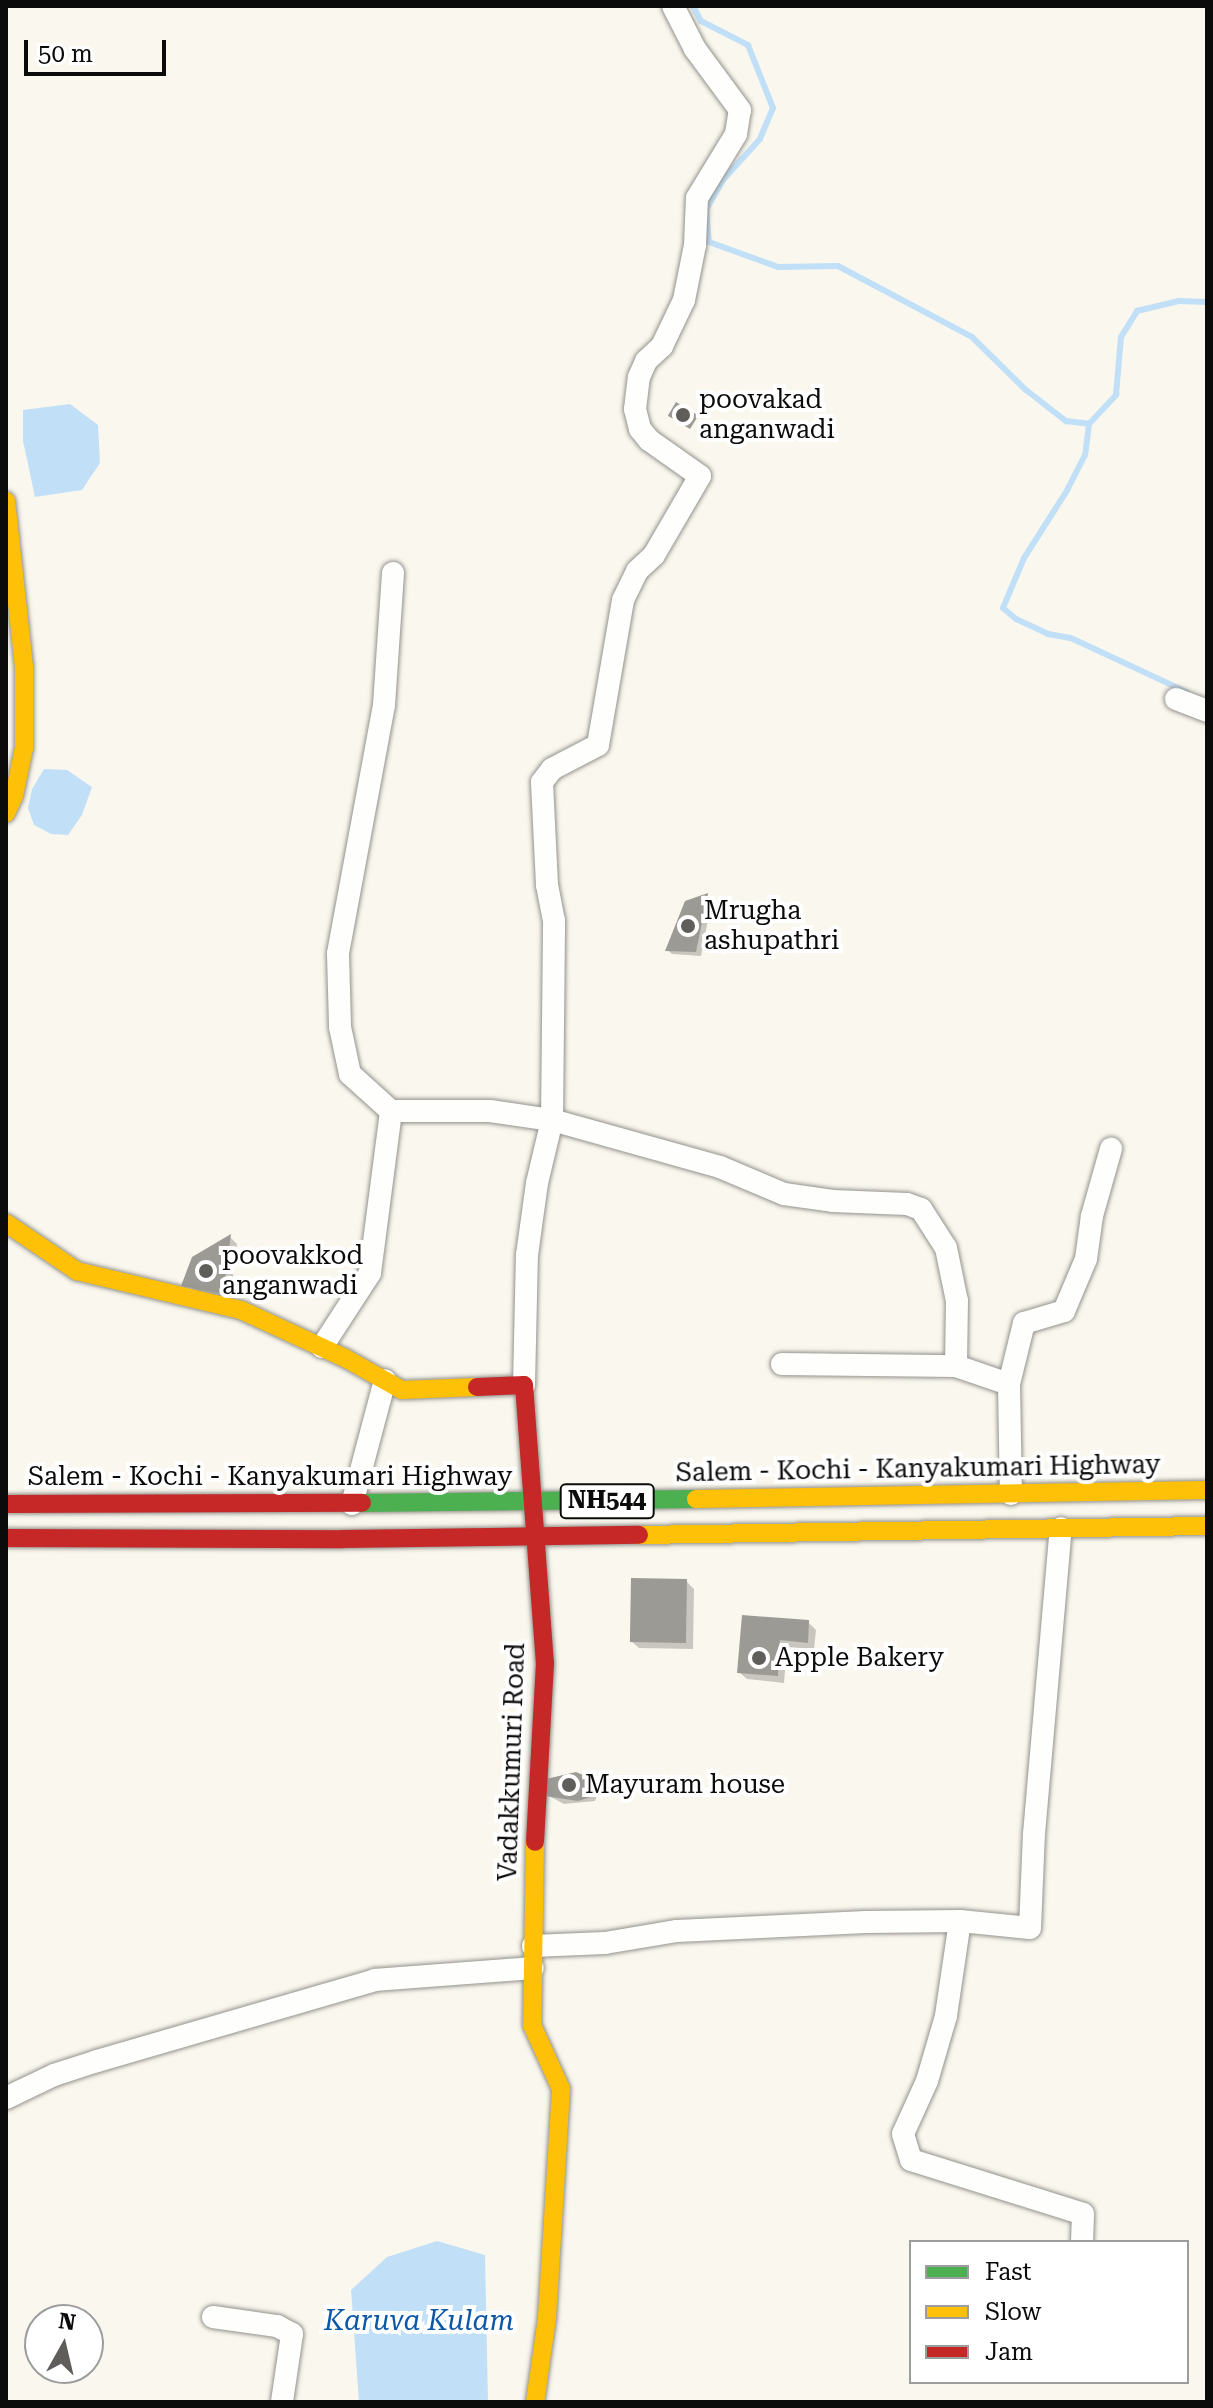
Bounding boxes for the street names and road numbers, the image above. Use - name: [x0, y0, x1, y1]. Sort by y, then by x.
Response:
- street label: Salem - Kochi - Kanyakumari Highway: [675, 1449, 1161, 1489]
- street label: Salem - Kochi - Kanyakumari Highway: [28, 1461, 512, 1493]
- road number: NH544: [559, 1481, 655, 1521]
- street label: Vadakkumuri Road: [492, 1642, 532, 1882]

